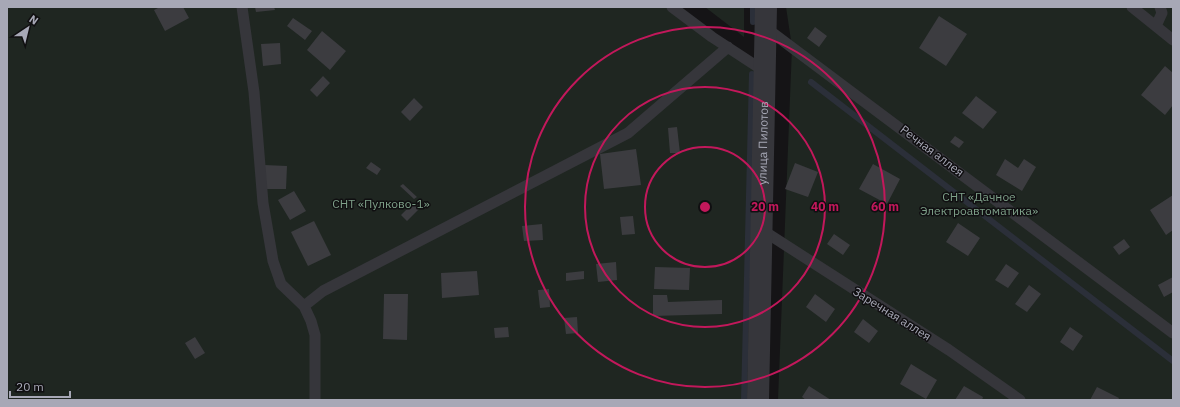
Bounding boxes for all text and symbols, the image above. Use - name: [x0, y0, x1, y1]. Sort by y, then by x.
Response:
- north arrow: [8, 8, 48, 48]
- text: N: [26, 12, 41, 28]
- street label: улица Пилотов: [754, 101, 771, 185]
- street label: Речная аллея: [897, 122, 967, 179]
- park label: СНТ «Дачное Электроавтоматика»: [920, 189, 1038, 218]
- park label: СНТ «Пулково-1»: [332, 196, 430, 211]
- text: 20 m: [751, 199, 779, 214]
- text: 40 m: [811, 199, 839, 214]
- text: 60 m: [871, 199, 899, 214]
- centre of rings: [698, 200, 712, 214]
- street label: Заречная аллея: [850, 284, 934, 344]
- scale bar: [10, 373, 70, 399]
- text: 20 m: [16, 379, 44, 394]

